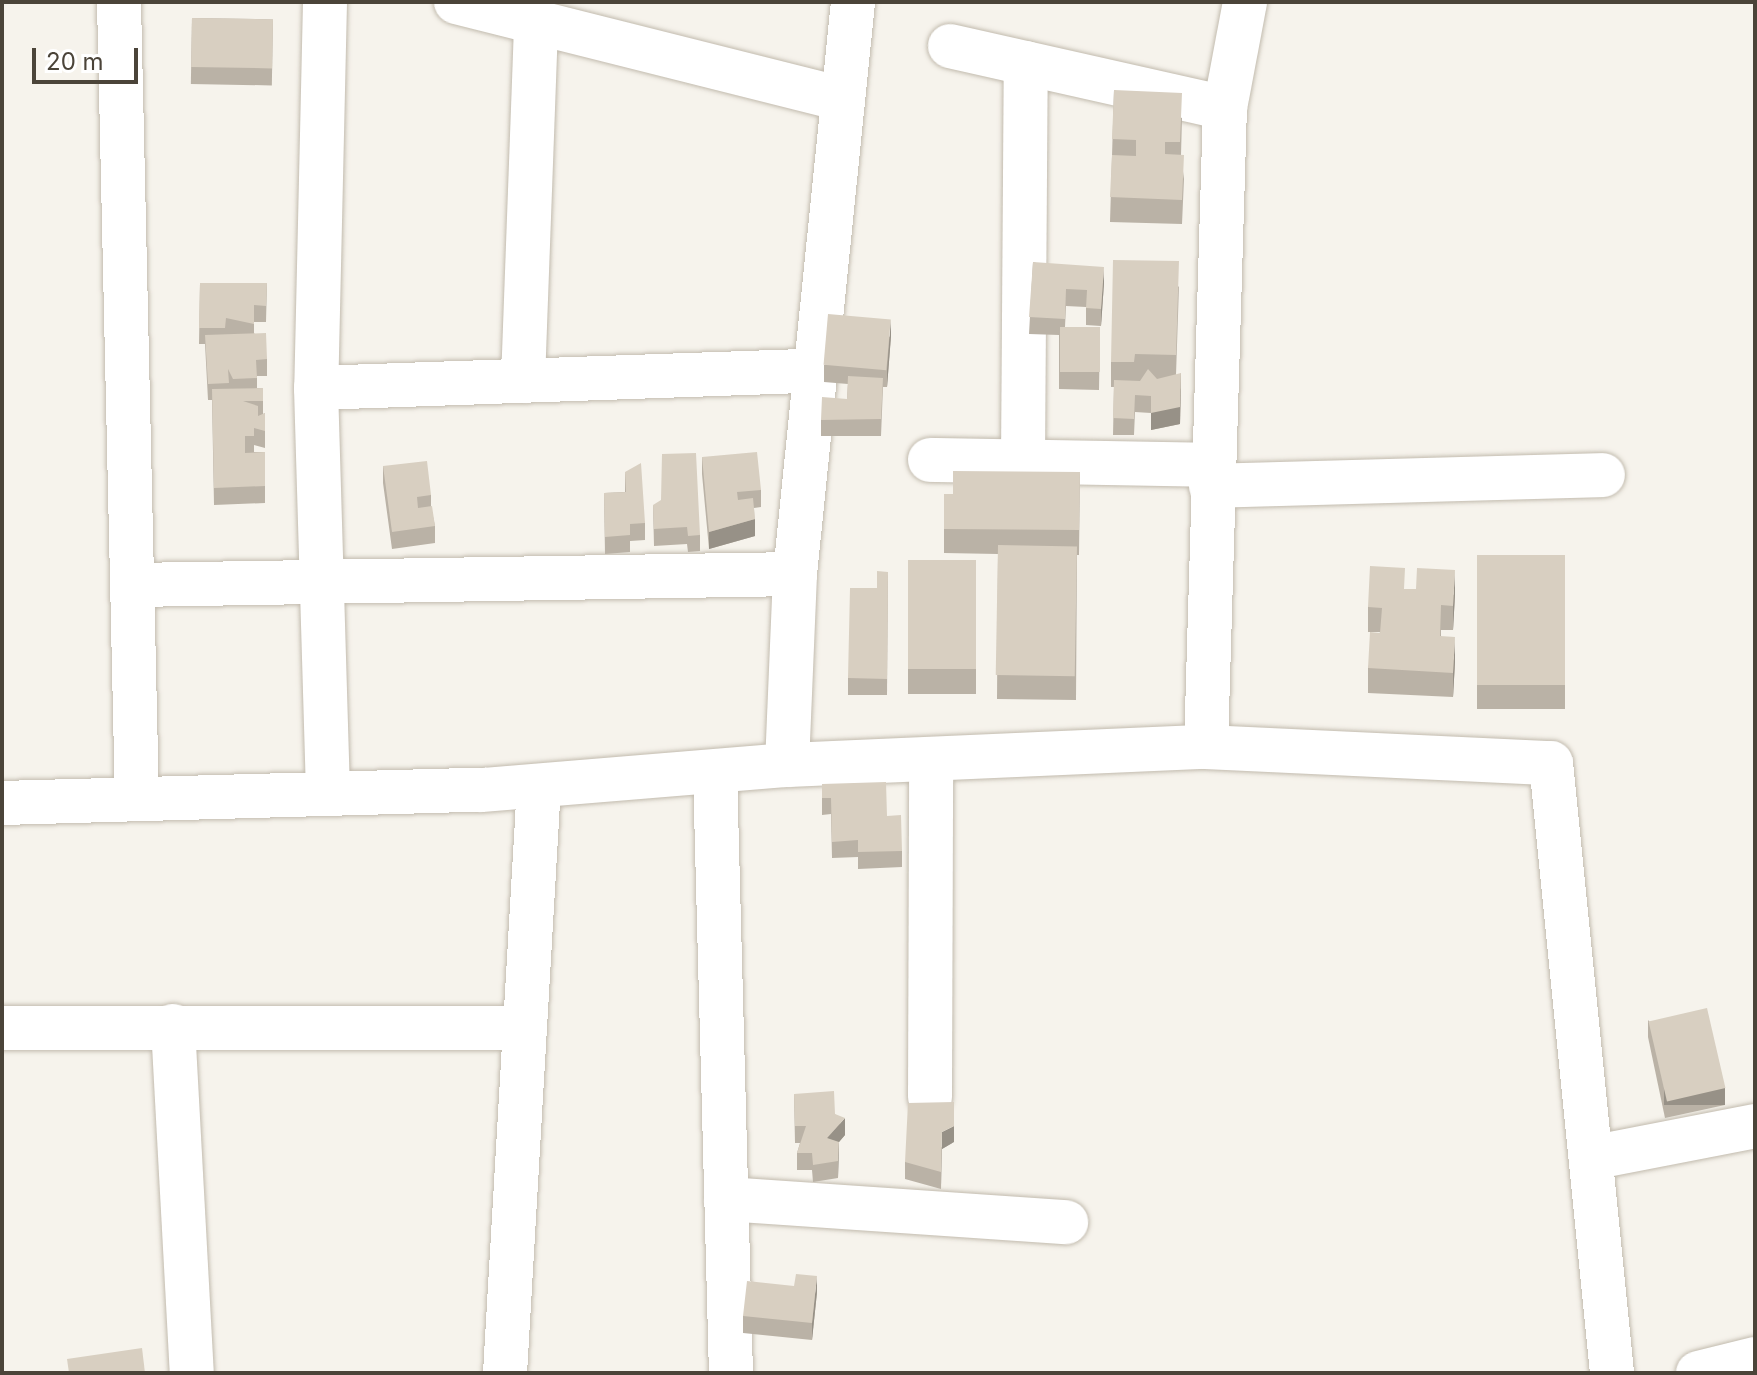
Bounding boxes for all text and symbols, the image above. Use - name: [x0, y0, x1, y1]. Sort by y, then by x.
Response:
- scale bar: [36, 32, 142, 82]
- text: 20 m: [46, 47, 104, 76]

